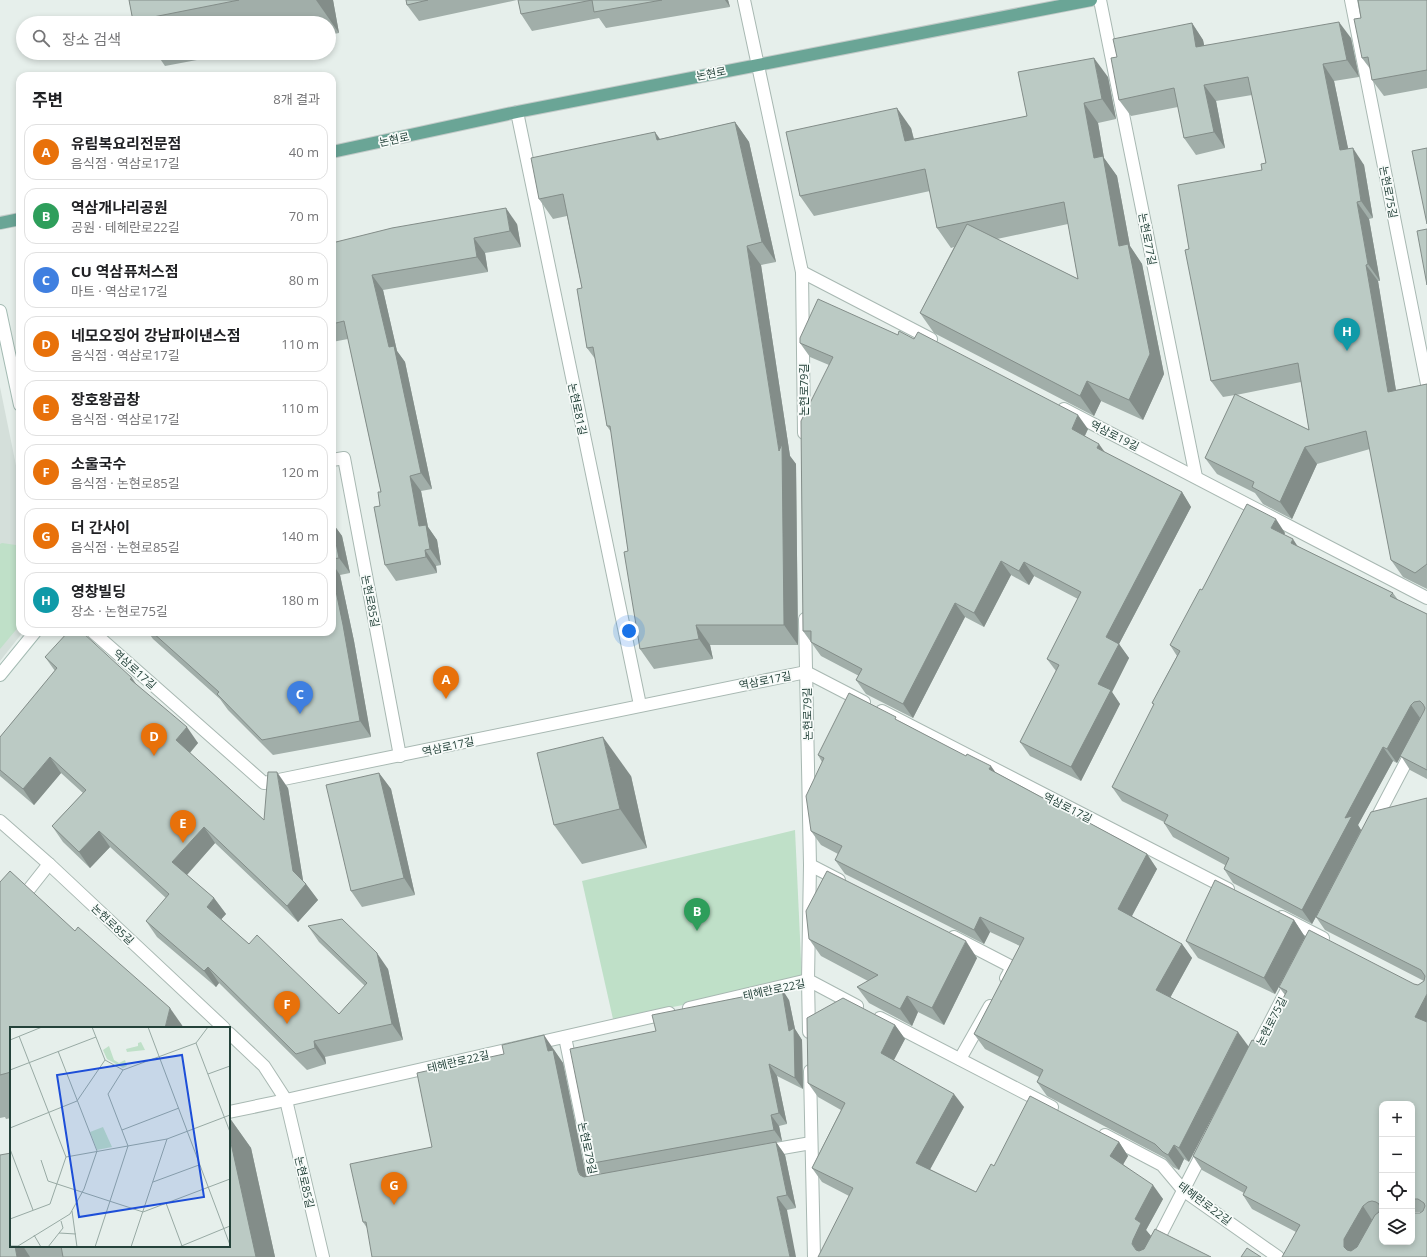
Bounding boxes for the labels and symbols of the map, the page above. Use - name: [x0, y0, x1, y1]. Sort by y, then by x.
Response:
- street label: 논현로: [695, 63, 727, 83]
- street label: 논현로: [378, 129, 410, 149]
- street label: 논현로75길: [1377, 165, 1401, 219]
- street label: 논현로77길: [1136, 212, 1160, 266]
- pin: H: [1334, 318, 1360, 351]
- street label: 논현로79길: [796, 363, 811, 417]
- street label: 논현로81길: [565, 381, 591, 437]
- street label: 역삼로19길: [1088, 416, 1142, 454]
- street label: 논현로85길: [359, 574, 383, 628]
- your location: [619, 621, 639, 641]
- street label: 역삼로17길: [110, 646, 160, 692]
- pin: A: [433, 666, 459, 699]
- street label: 역삼로17길: [738, 668, 792, 692]
- pin: C: [287, 681, 313, 714]
- street label: 논현로79길: [799, 687, 815, 741]
- pin: D: [141, 723, 167, 756]
- street label: 역삼로17길: [420, 733, 476, 759]
- street label: 역삼로17길: [1041, 788, 1095, 826]
- pin: E: [170, 810, 196, 843]
- pin: B: [684, 898, 710, 931]
- street label: 논현로85길: [88, 900, 138, 948]
- street label: 테헤란로22길: [742, 975, 806, 1003]
- pin: F: [274, 991, 300, 1024]
- street label: 논현로75길: [1252, 994, 1290, 1048]
- inset map: [10, 1027, 230, 1247]
- street label: 테헤란로22길: [426, 1047, 490, 1075]
- street label: 논현로79길: [575, 1120, 601, 1176]
- street label: 논현로85길: [292, 1154, 318, 1210]
- pin: G: [381, 1172, 407, 1205]
- street label: 테헤란로22길: [1175, 1178, 1235, 1228]

